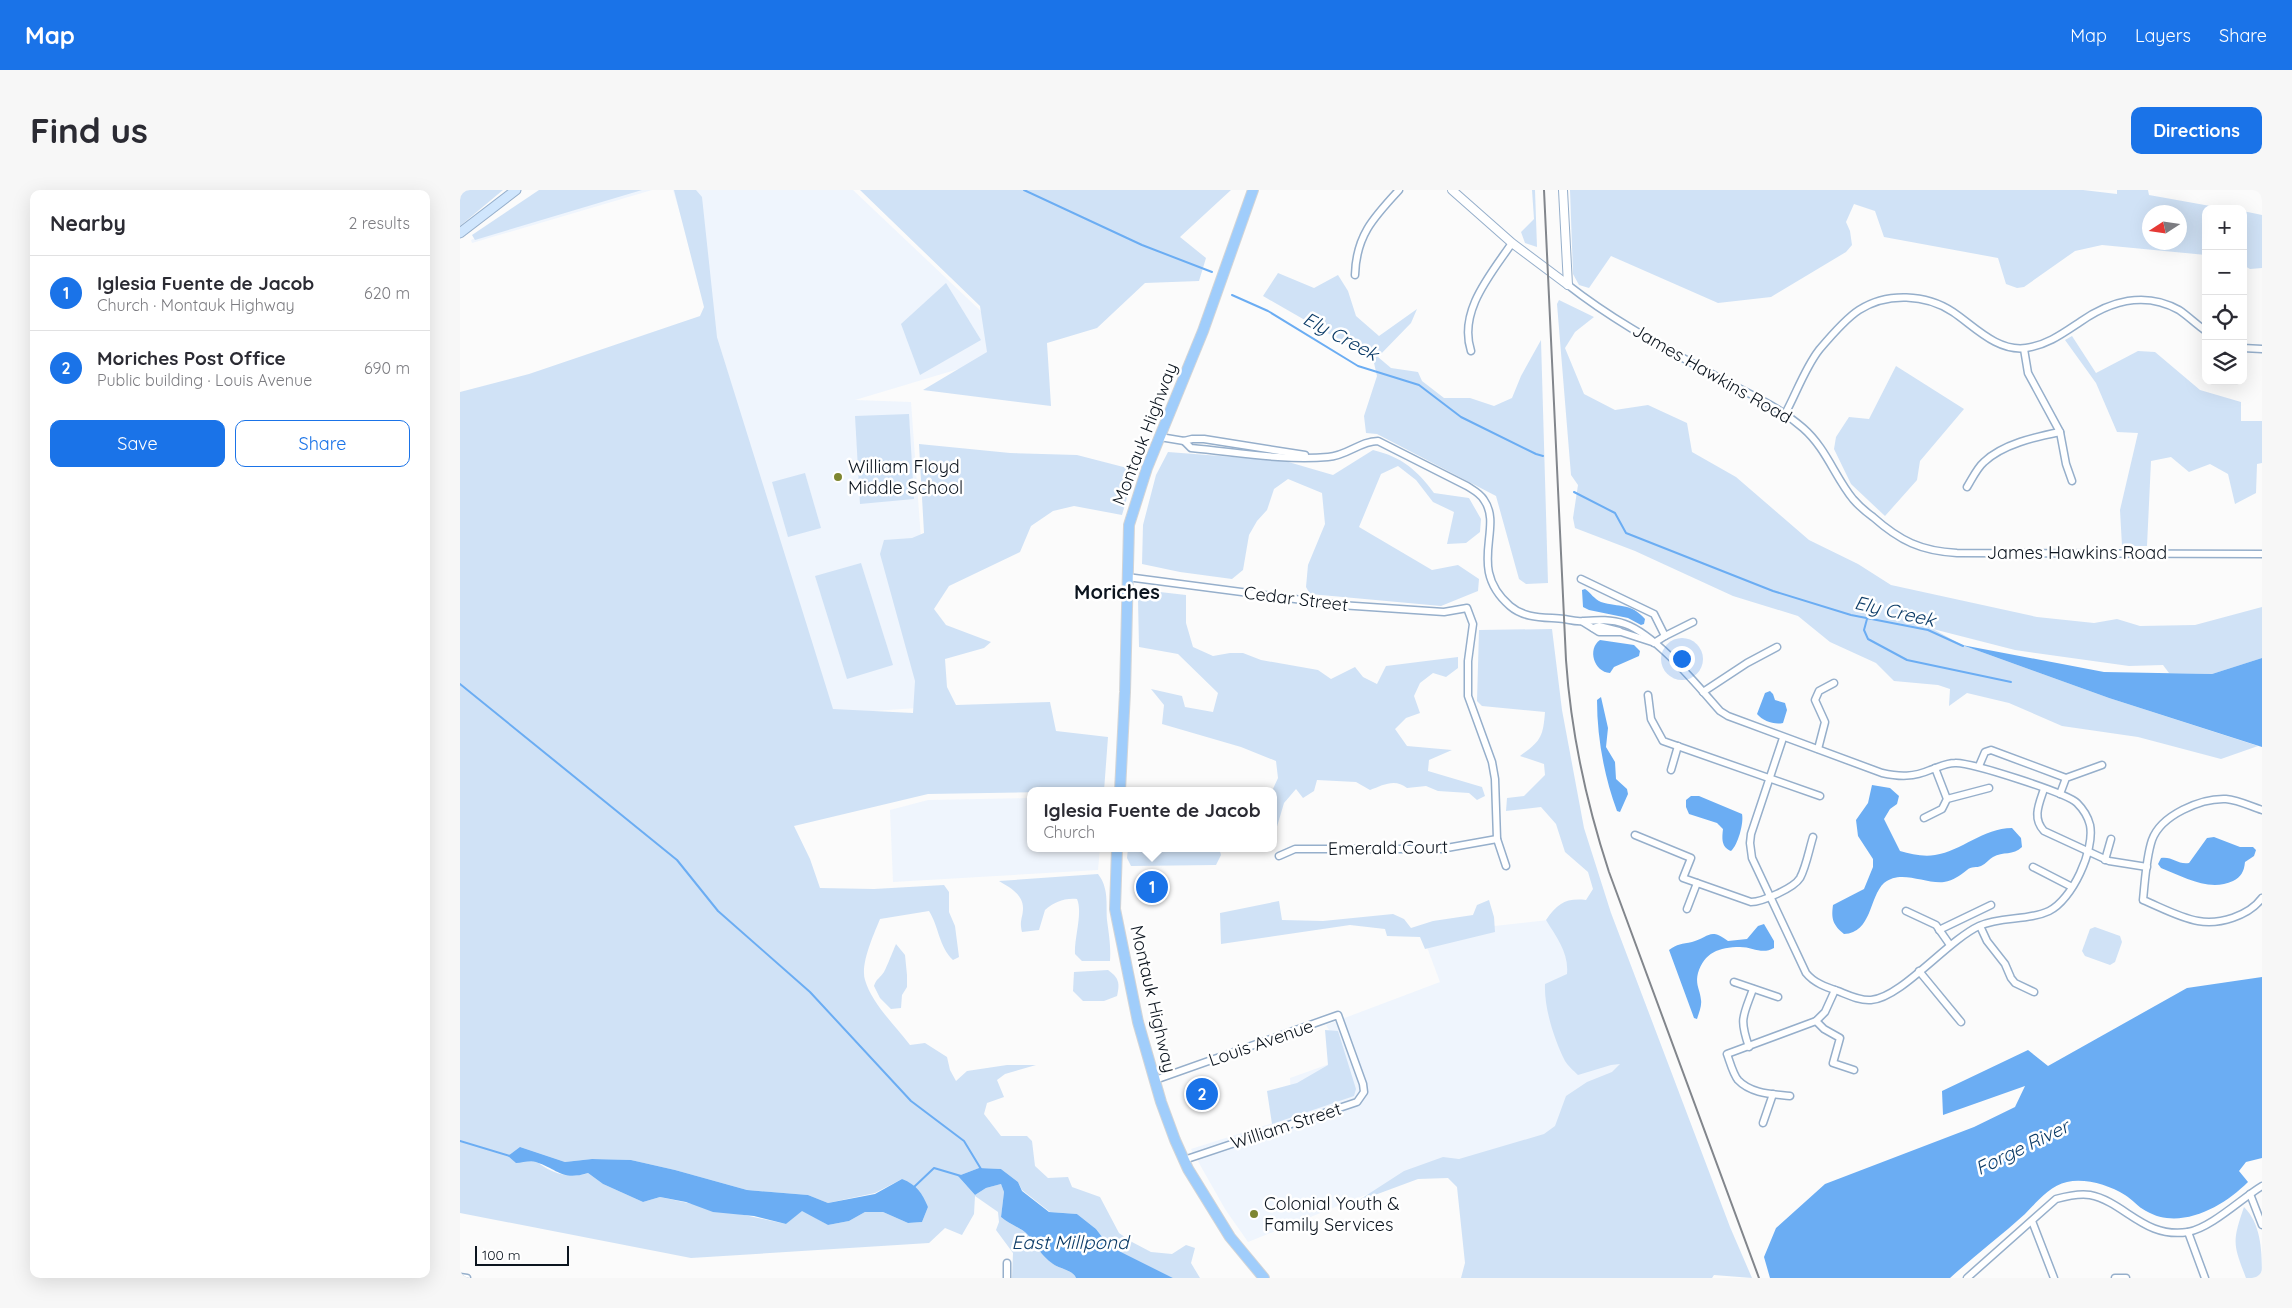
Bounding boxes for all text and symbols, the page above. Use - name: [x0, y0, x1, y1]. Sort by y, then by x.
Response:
- text: Map: [25, 20, 75, 50]
- text: Map: [2070, 24, 2107, 47]
- text: Layers: [2135, 24, 2191, 47]
- text: Share: [2219, 24, 2267, 47]
- button: Directions: [2131, 107, 2262, 154]
- text: Find us: [30, 108, 148, 152]
- north arrow: [2142, 205, 2187, 250]
- map controls: [2202, 205, 2247, 385]
- button: +: [2202, 205, 2247, 250]
- text: Nearby: [50, 210, 126, 236]
- text: 2 results: [348, 213, 410, 233]
- button: −: [2202, 250, 2247, 295]
- text: Iglesia Fuente de Jacob: [97, 271, 314, 295]
- text: 1: [63, 283, 69, 303]
- text: 620 m: [364, 283, 410, 303]
- text: Church · Montauk Highway: [97, 295, 295, 315]
- button: locate: [2202, 295, 2247, 340]
- water label: Ely Creek: [1299, 306, 1384, 367]
- street label: James Hawkins Road: [1628, 319, 1796, 429]
- button: layers: [2202, 340, 2247, 385]
- text: Moriches Post Office: [97, 346, 286, 370]
- text: 2: [61, 358, 71, 378]
- text: 690 m: [364, 358, 410, 378]
- street label: Montauk Highway: [1107, 359, 1182, 508]
- text: Public building · Louis Avenue: [97, 370, 312, 390]
- button: Save: [50, 420, 225, 467]
- button: Share: [235, 420, 410, 467]
- place label: William Floyd Middle School: [848, 455, 963, 499]
- marker: William Floyd Middle School: [832, 471, 844, 483]
- street label: James Hawkins Road: [1987, 541, 2167, 564]
- district label: Moriches: [1074, 579, 1160, 604]
- street label: Cedar Street: [1243, 581, 1349, 616]
- water label: Ely Creek: [1852, 590, 1939, 632]
- your location: [1669, 646, 1695, 672]
- popup: [1027, 787, 1277, 852]
- text: Iglesia Fuente de Jacob: [1043, 798, 1261, 822]
- text: Church: [1043, 822, 1095, 842]
- street label: Emerald Court: [1328, 835, 1448, 860]
- pin: 1: [1136, 868, 1168, 906]
- street label: Montauk Highway: [1125, 923, 1182, 1075]
- street label: Louis Avenue: [1205, 1014, 1316, 1071]
- pin: 2: [1186, 1075, 1218, 1113]
- street label: William Street: [1228, 1097, 1344, 1154]
- water label: Forge River: [1971, 1113, 2075, 1180]
- place label: Colonial Youth & Family Services: [1264, 1192, 1400, 1236]
- marker: Colonial Youth & Family Services: [1248, 1208, 1260, 1220]
- water label: East Millpond: [1012, 1230, 1131, 1254]
- scale bar: [475, 1243, 569, 1266]
- text: 100 m: [482, 1246, 520, 1264]

